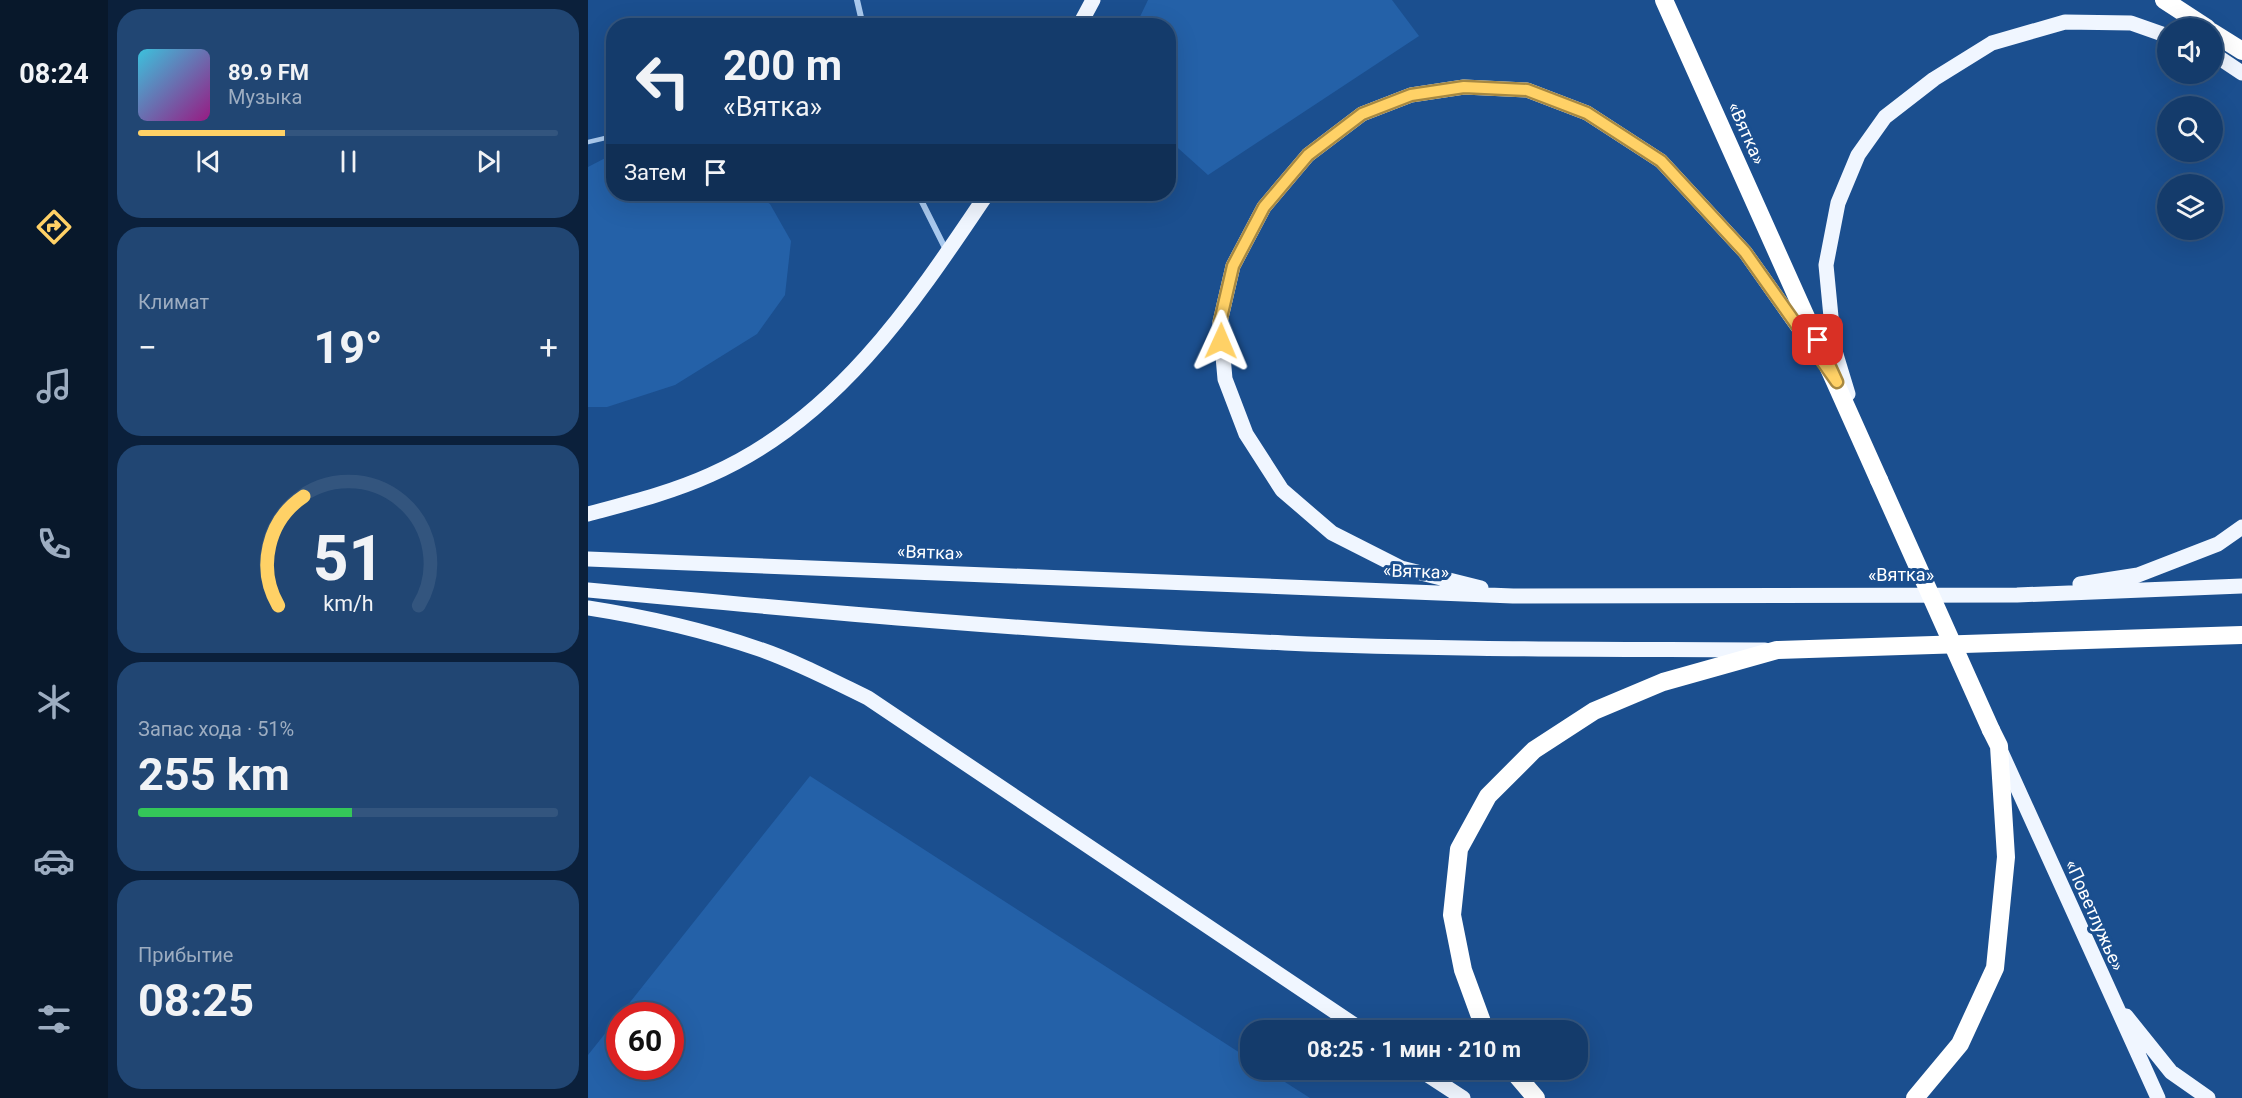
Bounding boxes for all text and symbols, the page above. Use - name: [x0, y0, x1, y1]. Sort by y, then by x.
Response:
- map controls: [2157, 18, 2223, 240]
- button: sound: [2157, 18, 2223, 84]
- text: 200 m: [723, 41, 842, 90]
- icon: left: [624, 42, 702, 120]
- text: 08:24: [19, 58, 89, 90]
- text: 89.9 FM: [228, 60, 309, 85]
- text: Музыка: [228, 85, 302, 109]
- text: «Вятка»: [723, 91, 822, 123]
- button: search: [2157, 96, 2223, 162]
- street label: «Вятка»: [1724, 99, 1770, 167]
- icon: previous: [192, 145, 225, 178]
- icon: pause: [332, 145, 365, 178]
- icon: next: [472, 145, 505, 178]
- icon: arrive: [699, 156, 732, 189]
- text: Затем: [624, 160, 687, 185]
- button: layers: [2157, 174, 2223, 240]
- icon: directions: [33, 206, 75, 248]
- text: Климат: [138, 290, 209, 314]
- position arrow: [1189, 309, 1253, 373]
- pin: [1792, 314, 1843, 365]
- text: 19°: [313, 321, 383, 374]
- icon: arrive: [1801, 323, 1834, 356]
- text: −: [138, 328, 157, 367]
- text: +: [539, 328, 558, 367]
- icon: music: [33, 365, 75, 407]
- text: 51: [312, 522, 384, 595]
- icon: phone: [33, 523, 75, 565]
- street label: «Вятка»: [897, 540, 963, 564]
- street label: «Вятка»: [1383, 559, 1449, 583]
- street label: «Вятка»: [1868, 564, 1934, 585]
- text: km/h: [323, 591, 373, 616]
- icon: climate: [33, 681, 75, 723]
- text: Запас хода · 51%: [138, 717, 294, 741]
- text: 255 km: [138, 748, 290, 801]
- icon: car: [33, 840, 75, 882]
- street label: «Поветлужье»: [2061, 856, 2129, 974]
- text: Прибытие: [138, 943, 233, 967]
- text: 08:25: [138, 974, 254, 1027]
- icon: filters: [33, 998, 75, 1040]
- speed limit sign: 60: [606, 1002, 684, 1080]
- text: 08:25 · 1 мин · 210 m: [1307, 1037, 1521, 1062]

